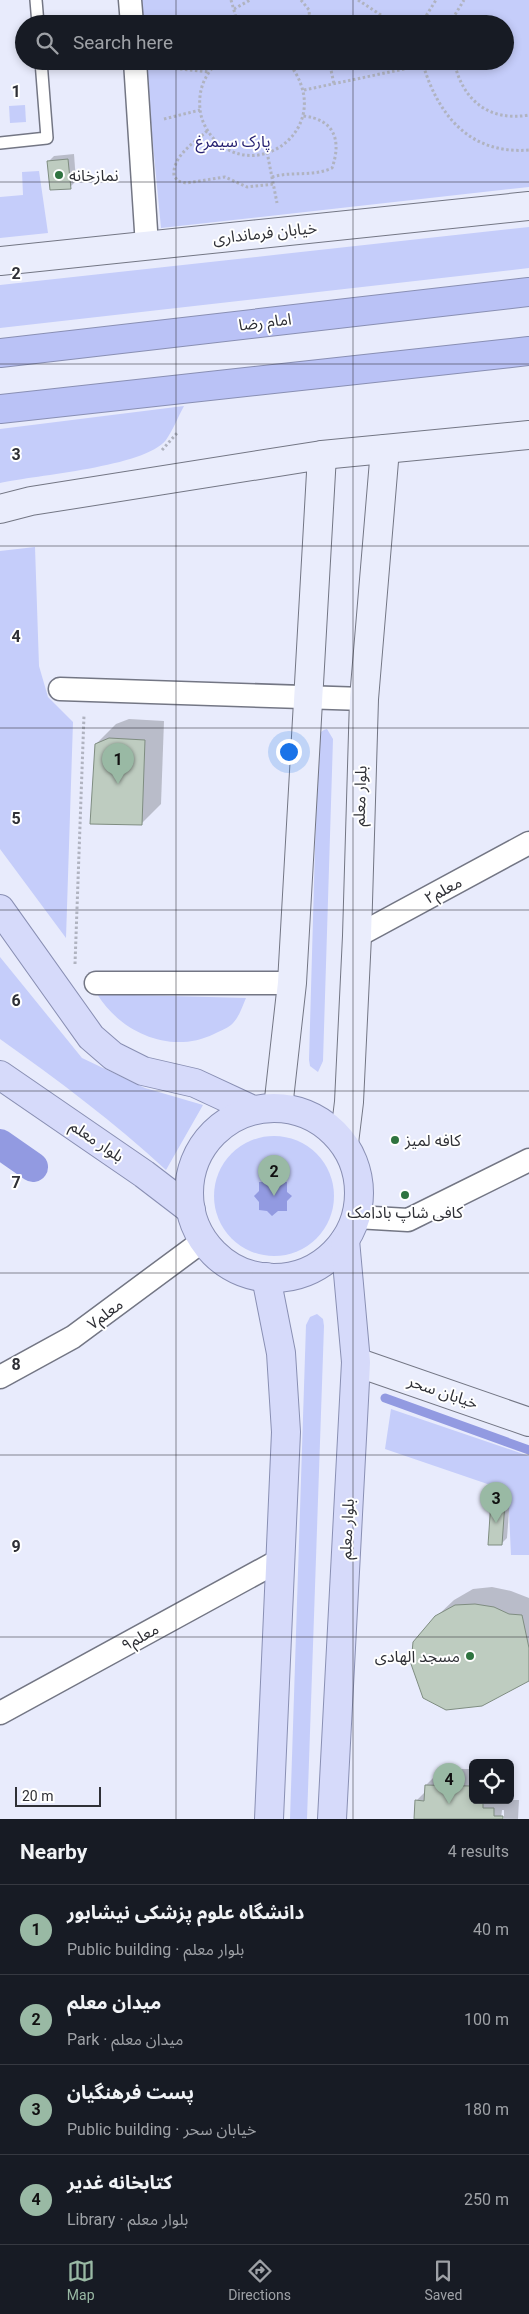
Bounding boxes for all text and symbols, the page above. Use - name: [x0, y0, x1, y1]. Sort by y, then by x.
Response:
- search box: [15, 15, 514, 70]
- icon: search: [33, 29, 61, 57]
- text: Search here: [73, 31, 173, 54]
- text: 1: [11, 82, 21, 101]
- park label: پارک سیمرغ: [196, 132, 270, 154]
- place label: نمازخانه: [69, 166, 119, 185]
- marker: نمازخانه: [53, 169, 65, 181]
- street label: خیابان فرمانداری: [212, 218, 318, 248]
- text: 2: [11, 264, 21, 283]
- street label: امام رضا: [238, 309, 293, 338]
- text: 3: [11, 445, 21, 464]
- text: 4: [11, 627, 21, 646]
- your location: [276, 739, 302, 765]
- pin: 1: [102, 743, 134, 784]
- street label: بلوار معلم: [349, 765, 374, 827]
- text: 5: [11, 809, 21, 828]
- street label: معلم۲: [421, 872, 466, 910]
- text: 6: [11, 991, 21, 1010]
- street label: بلوار معلم: [65, 1116, 128, 1168]
- place label: کافه لمیز: [404, 1131, 461, 1150]
- marker: کافه لمیز: [389, 1134, 401, 1146]
- pin: 2: [258, 1155, 290, 1196]
- text: 7: [11, 1173, 21, 1192]
- marker: کافی شاپ بادامک: [399, 1189, 411, 1201]
- place label: کافی شاپ بادامک: [347, 1203, 463, 1223]
- street label: معلم۷: [83, 1294, 128, 1336]
- text: 8: [11, 1355, 21, 1374]
- street label: خیابان سحر: [404, 1371, 481, 1413]
- pin: 3: [480, 1482, 512, 1523]
- street label: بلوار معلم: [336, 1498, 361, 1560]
- text: 9: [11, 1537, 21, 1556]
- street label: معلم۹: [118, 1619, 163, 1658]
- place label: مسجد الهادی: [375, 1647, 460, 1666]
- marker: مسجد الهادی: [464, 1650, 476, 1662]
- map controls: [469, 1759, 514, 1804]
- button: locate: [469, 1759, 514, 1804]
- pin: 4: [433, 1763, 465, 1804]
- scale bar: [15, 1784, 101, 1807]
- text: 20 m: [22, 1788, 54, 1804]
- text: Nearby: [20, 1840, 87, 1864]
- text: 4 results: [448, 1842, 509, 1861]
- text: دانشگاه علوم پزشکی نیشابور: [67, 1901, 304, 1924]
- text: 1: [31, 1920, 41, 1939]
- text: 40 m: [473, 1920, 509, 1939]
- text: Public building · بلوار معلم: [67, 1940, 244, 1959]
- text: میدان معلم: [67, 1991, 161, 2014]
- text: 2: [31, 2010, 41, 2029]
- text: 100 m: [464, 2010, 509, 2029]
- text: Park · میدان معلم: [67, 2030, 184, 2049]
- text: پست فرهنگیان: [67, 2081, 194, 2104]
- text: 3: [31, 2100, 41, 2119]
- text: 180 m: [464, 2100, 509, 2119]
- text: Public building · خیابان سحر: [67, 2120, 256, 2139]
- text: کتابخانه غدیر: [67, 2171, 172, 2194]
- text: 4: [31, 2190, 41, 2209]
- text: 250 m: [464, 2190, 509, 2209]
- text: Library · بلوار معلم: [67, 2210, 188, 2229]
- tab: Map: [67, 2257, 95, 2303]
- tab: Directions: [228, 2257, 291, 2303]
- tab: Saved: [424, 2257, 462, 2303]

